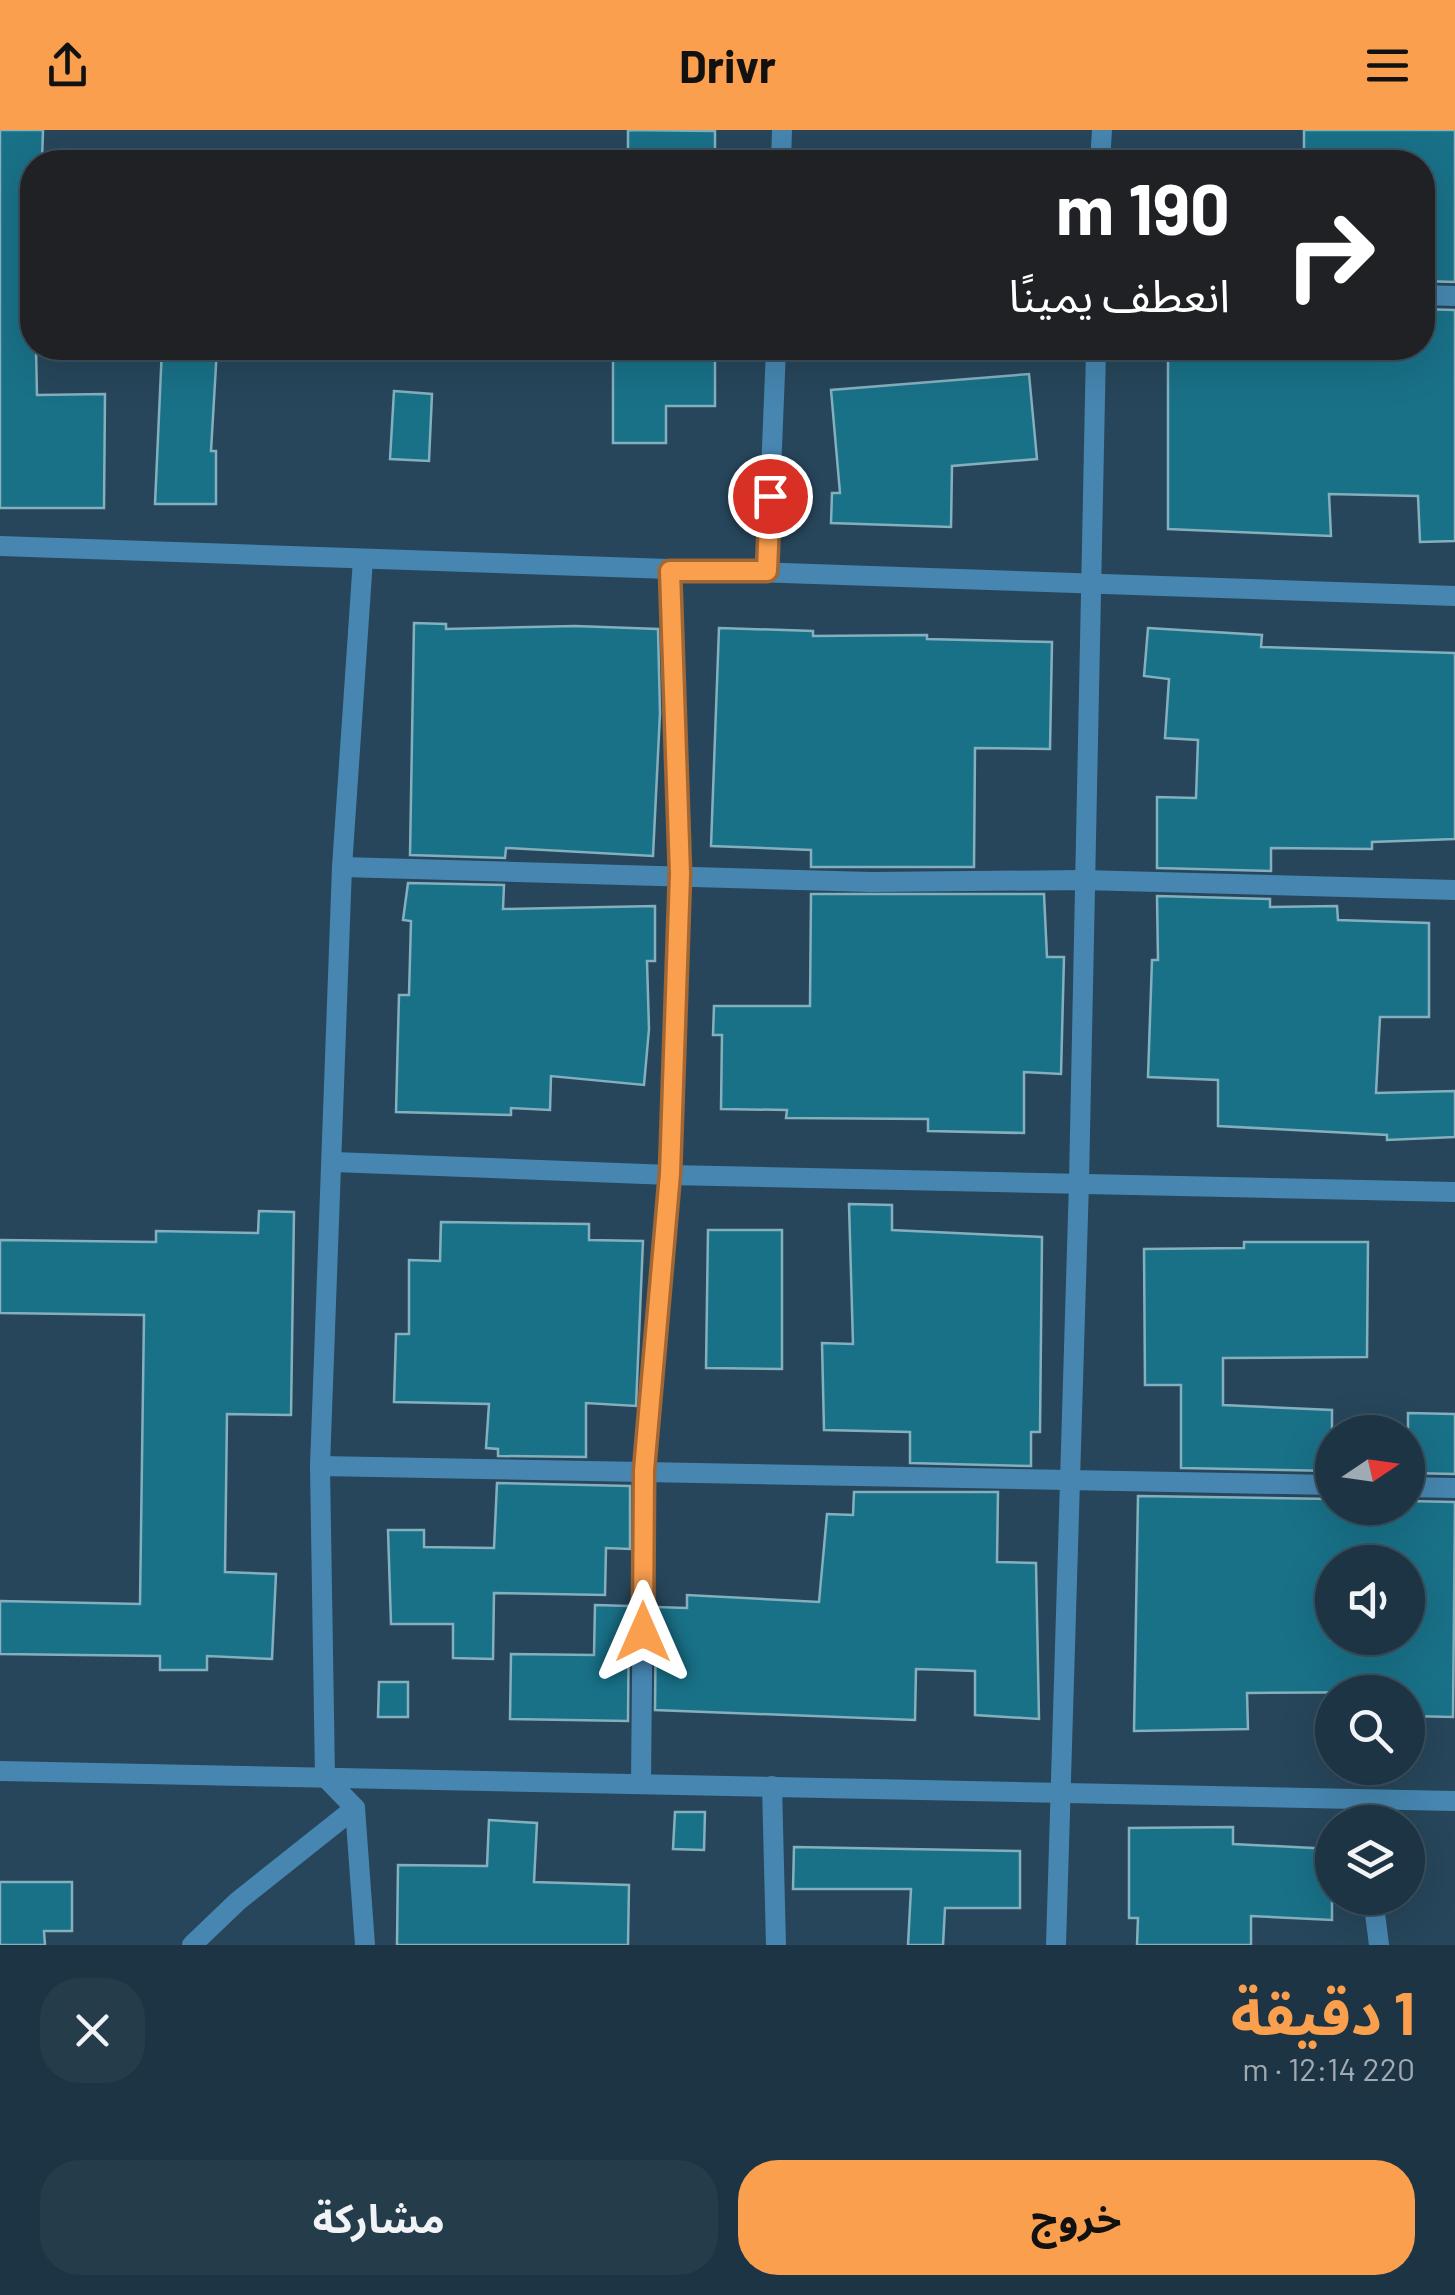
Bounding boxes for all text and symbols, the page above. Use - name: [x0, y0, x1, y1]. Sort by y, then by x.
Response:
- icon: share: [40, 38, 95, 93]
- text: Drivr: [679, 38, 776, 92]
- icon: menu: [1360, 38, 1415, 93]
- text: 190 m: [1056, 165, 1230, 249]
- icon: right: [1265, 190, 1395, 320]
- text: انعطف يمينًا: [1009, 267, 1230, 321]
- pin: [728, 454, 813, 539]
- icon: arrive: [743, 469, 798, 524]
- north arrow: [1315, 1415, 1425, 1525]
- map controls: [1315, 1415, 1425, 1915]
- button: sound: [1315, 1545, 1425, 1655]
- position arrow: [591, 1580, 695, 1684]
- button: search: [1315, 1675, 1425, 1785]
- button: layers: [1315, 1805, 1425, 1915]
- text: 1 دقيقة: [1231, 1975, 1415, 2047]
- button: close: [40, 1978, 145, 2083]
- text: 220 m · 12:14: [1242, 2049, 1415, 2087]
- button: مشاركة: [40, 2160, 718, 2275]
- button: خروج: [738, 2160, 1415, 2275]

